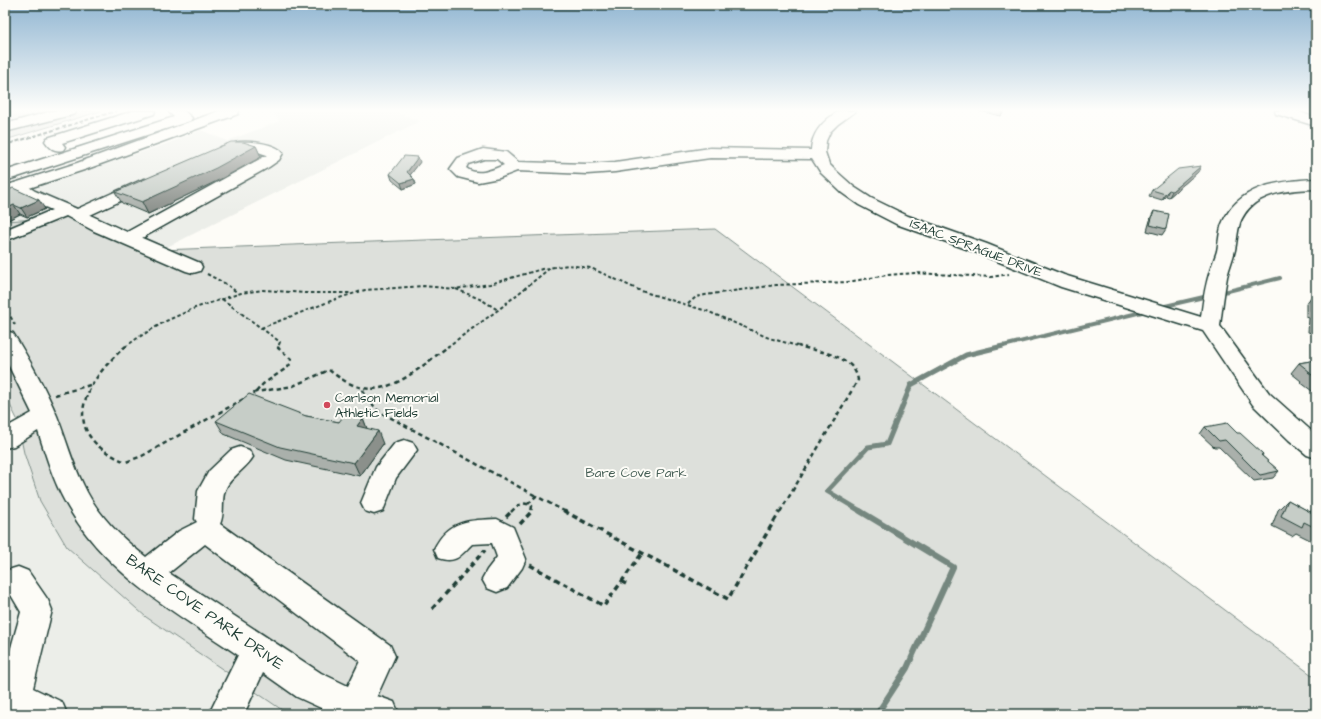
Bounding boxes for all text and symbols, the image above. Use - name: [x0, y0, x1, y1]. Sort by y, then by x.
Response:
- street label: ISAAC SPRAGUE DRIVE: [907, 214, 1045, 282]
- place label: Carlson Memorial Athletic Fields: [335, 389, 439, 422]
- marker: Carlson Memorial Athletic Fields: [322, 400, 332, 410]
- park label: Bare Cove Park: [586, 464, 686, 482]
- street label: BARE COVE PARK DRIVE: [121, 549, 289, 675]

